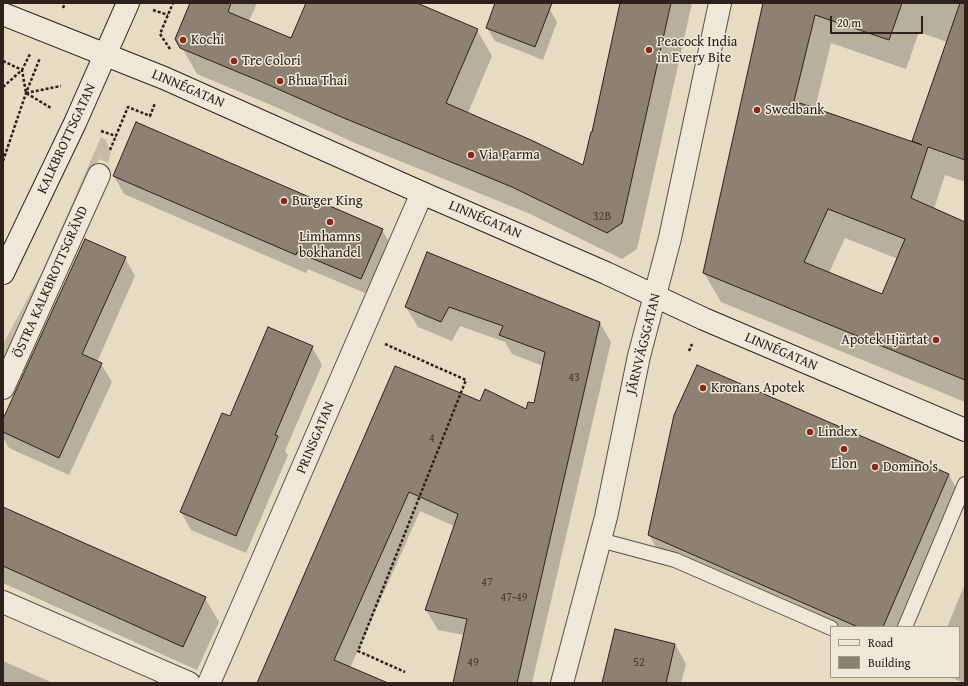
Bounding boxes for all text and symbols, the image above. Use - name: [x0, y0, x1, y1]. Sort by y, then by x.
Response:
- scale bar: [832, 8, 925, 34]
- text: 20 m: [837, 14, 861, 31]
- place label: Kochi: [191, 32, 224, 48]
- place label: Peacock India in Every Bite: [657, 34, 737, 66]
- marker: Kochi: [178, 35, 188, 45]
- marker: Peacock India in Every Bite: [644, 45, 654, 55]
- place label: Tre Colori: [242, 53, 301, 69]
- marker: Tre Colori: [229, 56, 239, 66]
- street label: LINNÉGATAN: [149, 66, 227, 112]
- place label: Bhua Thai: [288, 73, 347, 89]
- marker: Bhua Thai: [275, 76, 285, 86]
- street label: KALKBROTTSGATAN: [34, 81, 100, 197]
- place label: Swedbank: [765, 102, 824, 118]
- marker: Swedbank: [752, 105, 762, 115]
- place label: Via Parma: [479, 147, 540, 163]
- marker: Via Parma: [466, 150, 476, 160]
- place label: Burger King: [292, 193, 363, 209]
- marker: Burger King: [279, 196, 289, 206]
- street label: LINNÉGATAN: [446, 197, 524, 243]
- street label: ÖSTRA KALKBROTTSGRÄND: [10, 204, 92, 360]
- house number: 32B: [593, 210, 611, 224]
- marker: Limhamns bokhandel: [325, 217, 335, 227]
- place label: Limhamns bokhandel: [299, 229, 361, 262]
- street label: JÄRNVÄGSGATAN: [623, 292, 665, 396]
- street label: LINNÉGATAN: [742, 329, 820, 375]
- place label: Apotek Hjärtat: [841, 332, 928, 348]
- marker: Apotek Hjärtat: [931, 335, 941, 345]
- house number: 43: [568, 371, 580, 385]
- place label: Kronans Apotek: [711, 380, 805, 396]
- marker: Kronans Apotek: [698, 383, 708, 393]
- street label: PRINSGATAN: [293, 399, 339, 477]
- place label: Lindex: [818, 424, 858, 440]
- marker: Lindex: [805, 427, 815, 437]
- house number: 4: [429, 432, 435, 446]
- marker: Elon: [839, 444, 849, 454]
- place label: Elon: [831, 456, 857, 472]
- place label: Domino's: [883, 459, 938, 475]
- marker: Domino's: [870, 462, 880, 472]
- house number: 47: [481, 576, 493, 590]
- house number: 47-49: [500, 591, 528, 605]
- legend: [830, 626, 960, 678]
- text: Road: [868, 634, 893, 651]
- text: Building: [868, 654, 911, 671]
- house number: 49: [467, 656, 479, 670]
- house number: 52: [633, 656, 645, 670]

